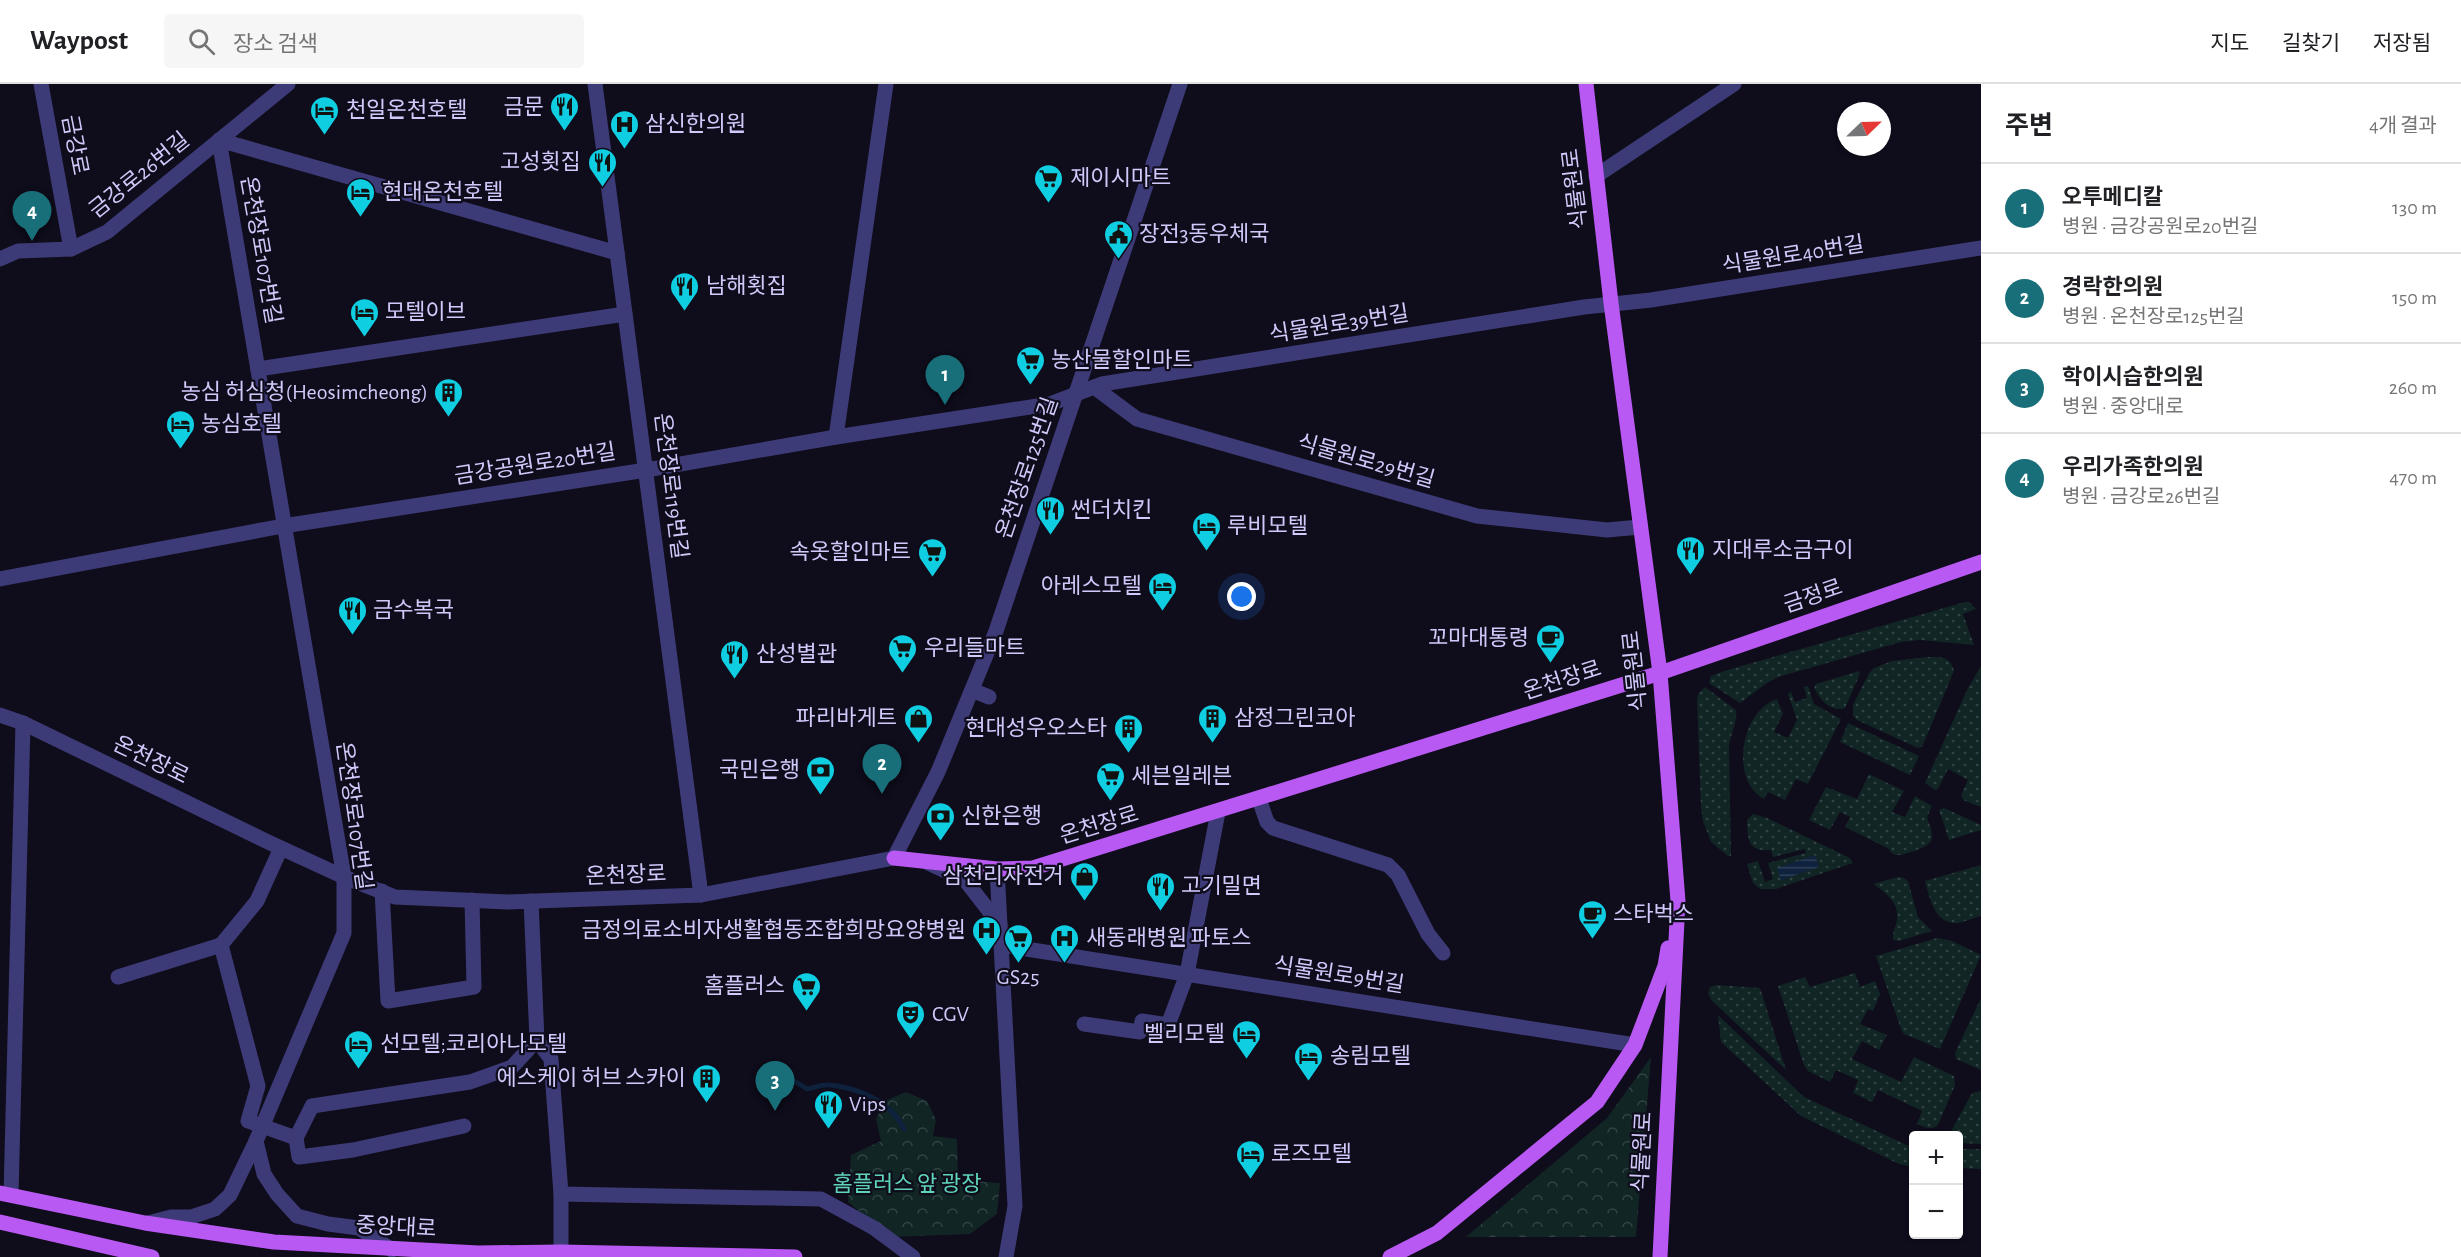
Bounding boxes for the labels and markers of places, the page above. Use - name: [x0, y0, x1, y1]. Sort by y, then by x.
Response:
- restaurant icon: 금문: [549, 91, 581, 133]
- hotel icon: 천일온천호텔: [309, 94, 341, 136]
- place label: 금문: [504, 96, 544, 118]
- place label: 천일온천호텔: [346, 98, 467, 121]
- hospital icon: 삼신한의원: [608, 108, 640, 150]
- place label: 삼신한의원: [645, 112, 746, 135]
- restaurant icon: 고성횟집: [586, 146, 618, 188]
- place label: 고성횟집: [500, 150, 581, 173]
- supermarket icon: 제이시마트: [1033, 162, 1065, 204]
- place label: 제이시마트: [1070, 167, 1171, 189]
- hotel icon: 현대온천호텔: [345, 176, 377, 218]
- place label: 현대온천호텔: [382, 180, 503, 203]
- pin: 4: [12, 192, 51, 241]
- public building icon: 장전3동우체국: [1102, 218, 1134, 260]
- place label: 장전3동우체국: [1139, 222, 1270, 245]
- restaurant icon: 남해횟집: [669, 270, 701, 312]
- place label: 남해횟집: [706, 274, 787, 297]
- hotel icon: 모텔이브: [348, 296, 380, 338]
- place label: 모텔이브: [385, 300, 466, 323]
- supermarket icon: 농산물할인마트: [1014, 344, 1046, 386]
- place label: 농산물할인마트: [1051, 348, 1193, 371]
- pin: 1: [926, 356, 964, 405]
- building icon: 농심 허심청(Heosimcheong): [433, 376, 465, 418]
- place label: 농심 허심청(Heosimcheong): [181, 380, 428, 403]
- hotel icon: 농심호텔: [164, 408, 196, 450]
- place label: 농심호텔: [201, 412, 282, 435]
- restaurant icon: 썬더치킨: [1034, 494, 1066, 536]
- place label: 썬더치킨: [1071, 498, 1152, 521]
- hotel icon: 루비모텔: [1190, 510, 1222, 552]
- place label: 루비모텔: [1227, 514, 1308, 537]
- restaurant icon: 지대루소금구이: [1675, 534, 1707, 576]
- supermarket icon: 속옷할인마트: [916, 536, 948, 578]
- place label: 지대루소금구이: [1712, 538, 1854, 561]
- place label: 속옷할인마트: [790, 540, 911, 563]
- hotel icon: 아레스모텔: [1147, 570, 1179, 612]
- place label: 아레스모텔: [1041, 574, 1142, 597]
- restaurant icon: 금수복국: [336, 594, 368, 636]
- place label: 금수복국: [373, 599, 454, 621]
- cafe icon: 꼬마대통령: [1534, 622, 1566, 664]
- place label: 꼬마대통령: [1428, 626, 1529, 649]
- supermarket icon: 우리들마트: [887, 632, 919, 674]
- place label: 우리들마트: [924, 637, 1025, 659]
- restaurant icon: 산성별관: [719, 638, 751, 680]
- place label: 산성별관: [756, 642, 837, 665]
- shop icon: 파리바게트: [902, 702, 934, 744]
- building icon: 삼정그린코아: [1197, 702, 1229, 744]
- place label: 파리바게트: [796, 706, 897, 729]
- place label: 삼정그린코아: [1234, 706, 1355, 729]
- building icon: 현대성우오스타: [1112, 712, 1144, 754]
- place label: 현대성우오스타: [965, 716, 1107, 739]
- pin: 2: [862, 744, 902, 794]
- bank icon: 국민은행: [805, 754, 837, 796]
- place label: 국민은행: [719, 758, 800, 781]
- supermarket icon: 세븐일레븐: [1094, 760, 1126, 802]
- place label: 세븐일레븐: [1131, 764, 1232, 787]
- bank icon: 신한은행: [924, 800, 956, 842]
- place label: 신한은행: [961, 804, 1042, 827]
- shop icon: 삼천리자전거: [1069, 860, 1101, 902]
- place label: 삼천리자전거: [943, 864, 1064, 887]
- restaurant icon: 고기밀면: [1144, 870, 1176, 912]
- place label: 고기밀면: [1181, 874, 1262, 897]
- cafe icon: 스타벅스: [1576, 898, 1608, 940]
- place label: 스타벅스: [1613, 902, 1694, 925]
- hospital icon: 금정의료소비자생활협동조합희망요양병원: [971, 914, 1003, 956]
- place label: 금정의료소비자생활협동조합희망요양병원: [581, 918, 966, 941]
- supermarket icon: GS25: [1002, 922, 1034, 964]
- hospital icon: 새동래병원 파토스: [1049, 922, 1081, 964]
- place label: 새동래병원 파토스: [1086, 926, 1252, 949]
- place label: GS25: [997, 966, 1039, 988]
- supermarket icon: 홈플러스: [790, 970, 822, 1012]
- place label: 홈플러스: [704, 974, 785, 997]
- theatre icon: CGV: [895, 998, 927, 1040]
- place label: CGV: [932, 1003, 970, 1025]
- hotel icon: 벨리모텔: [1230, 1018, 1262, 1060]
- place label: 벨리모텔: [1144, 1022, 1225, 1045]
- hotel icon: 선모텔;코리아나모텔: [343, 1028, 375, 1070]
- place label: 선모텔;코리아나모텔: [380, 1032, 567, 1055]
- hotel icon: 송림모텔: [1293, 1040, 1325, 1082]
- place label: 송림모텔: [1330, 1044, 1411, 1067]
- building icon: 에스케이 허브 스카이: [691, 1062, 723, 1104]
- pin: 3: [756, 1062, 794, 1111]
- place label: 에스케이 허브 스카이: [497, 1066, 686, 1089]
- restaurant icon: Vips: [812, 1088, 844, 1130]
- place label: Vips: [849, 1093, 886, 1115]
- hotel icon: 로즈모텔: [1234, 1138, 1266, 1180]
- place label: 로즈모텔: [1271, 1142, 1352, 1165]

